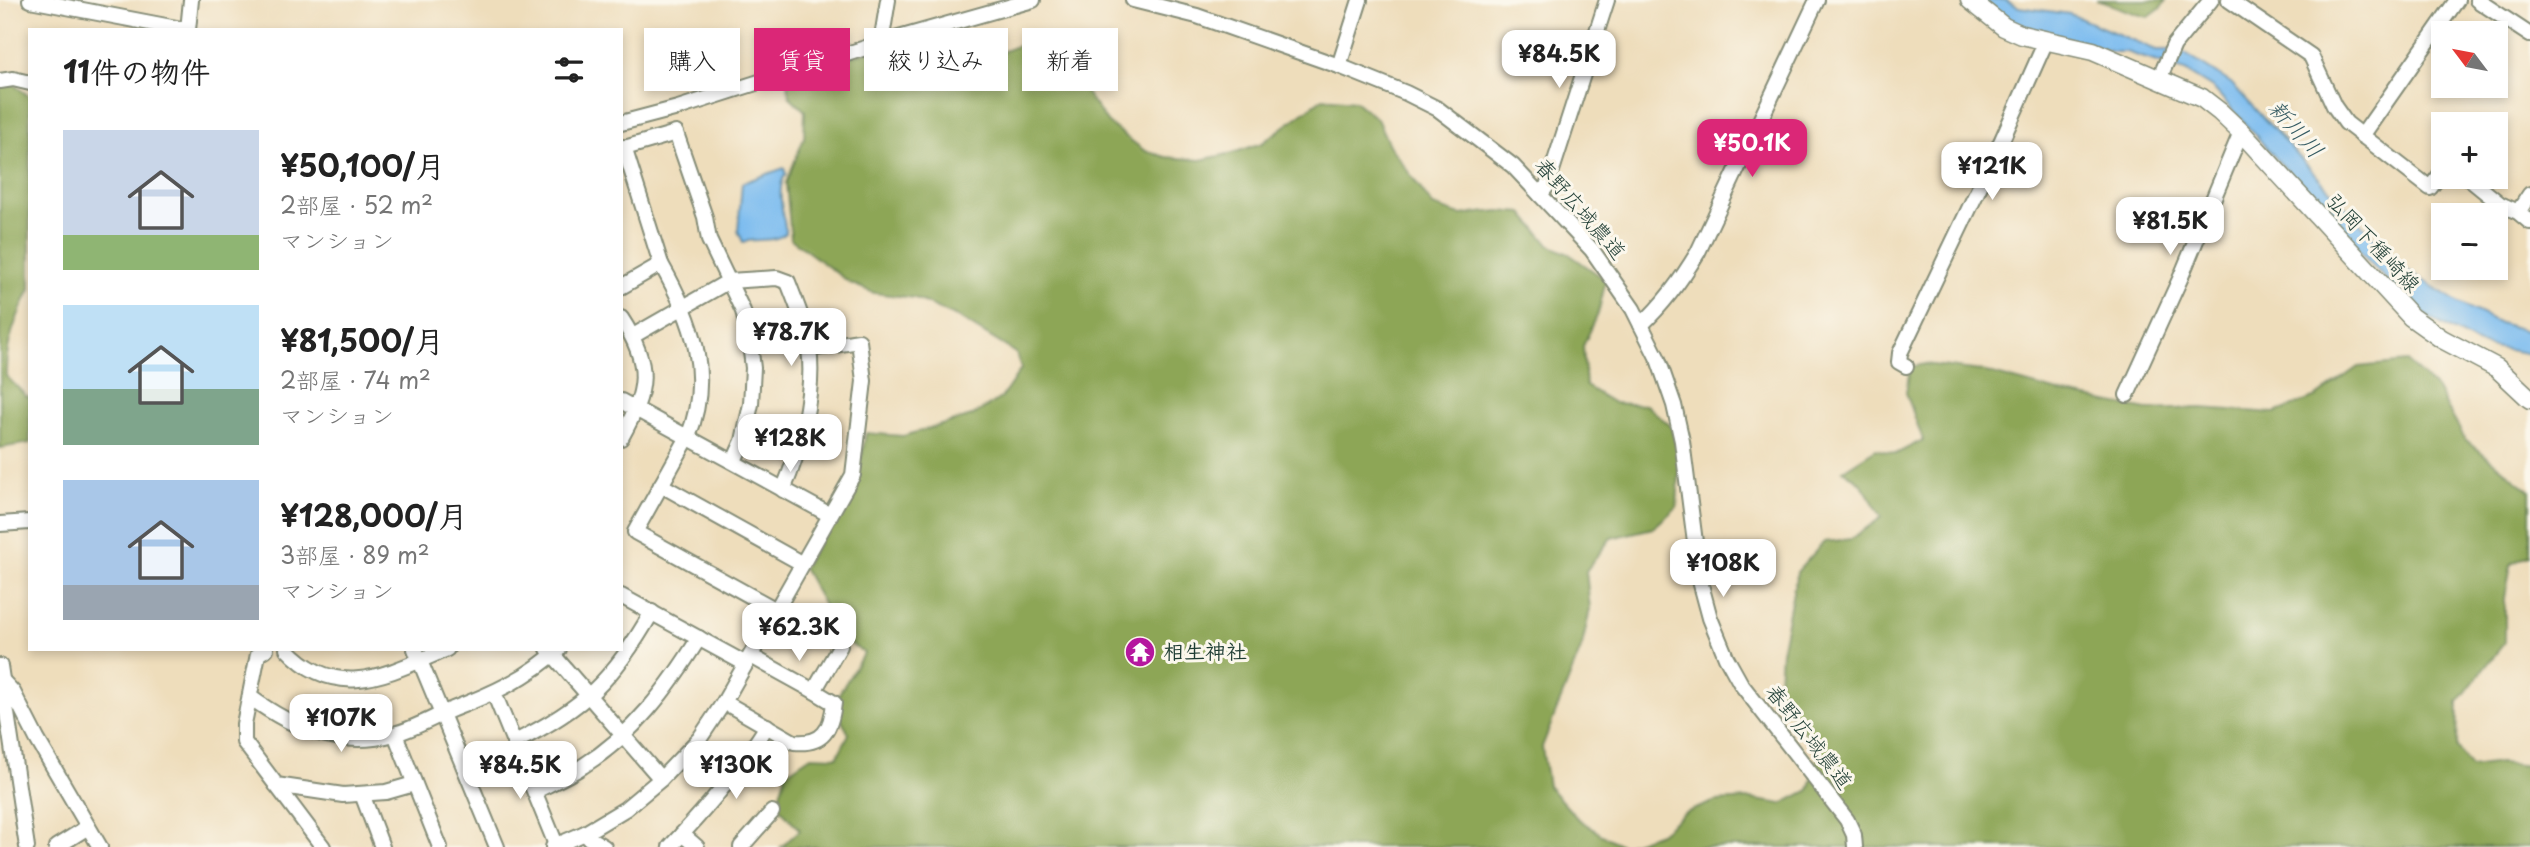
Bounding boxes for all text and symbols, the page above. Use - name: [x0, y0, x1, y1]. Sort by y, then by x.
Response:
- north arrow: [2431, 21, 2508, 98]
- map controls: [2431, 21, 2508, 280]
- chip: 購入: [644, 28, 740, 91]
- chip: 賃貸: [754, 28, 850, 91]
- chip: 絞り込み: [864, 28, 1008, 91]
- chip: 新着: [1022, 28, 1118, 91]
- pin: ¥84.5K: [1502, 31, 1616, 90]
- text: ¥84.5K: [1518, 35, 1600, 70]
- text: 11件の物件: [63, 48, 210, 93]
- icon: filters: [550, 51, 588, 89]
- water label: 新川川: [2261, 91, 2333, 165]
- button: +: [2431, 112, 2508, 189]
- pin: ¥50.1K: [1695, 120, 1809, 179]
- text: ¥50.1K: [1713, 124, 1791, 159]
- text: ¥50,100/月: [280, 142, 445, 187]
- pin: ¥121K: [1943, 142, 2041, 202]
- text: ¥121K: [1957, 147, 2027, 182]
- street label: 春野広域農道: [1528, 150, 1635, 266]
- icon: home: [119, 158, 203, 242]
- street label: 弘岡下種崎線: [2320, 185, 2429, 299]
- text: 2部屋 · 52 m²: [280, 187, 433, 222]
- pin: ¥81.5K: [2113, 198, 2227, 257]
- text: ¥81.5K: [2132, 202, 2208, 237]
- button: −: [2431, 203, 2508, 280]
- text: マンション: [280, 222, 394, 257]
- pin: ¥78.7K: [734, 308, 848, 368]
- text: ¥78.7K: [752, 313, 830, 348]
- text: ¥81,500/月: [280, 317, 444, 362]
- icon: home: [119, 333, 203, 417]
- text: 2部屋 · 74 m²: [280, 362, 431, 397]
- text: マンション: [280, 397, 394, 432]
- pin: ¥128K: [741, 414, 839, 474]
- text: ¥128K: [754, 419, 826, 454]
- text: ¥128,000/月: [280, 492, 468, 537]
- icon: home: [119, 508, 203, 592]
- text: 3部屋 · 89 m²: [280, 537, 430, 572]
- pin: ¥108K: [1674, 540, 1772, 599]
- text: ¥108K: [1686, 544, 1760, 579]
- text: マンション: [280, 572, 394, 607]
- pin: ¥62.3K: [742, 604, 856, 663]
- text: ¥62.3K: [758, 608, 840, 643]
- place label: 相生神社: [1163, 634, 1247, 666]
- temple icon: 相生神社: [1123, 635, 1157, 669]
- street label: 春野広域農道: [1759, 676, 1862, 795]
- pin: ¥107K: [292, 694, 390, 754]
- text: ¥107K: [305, 699, 377, 734]
- pin: ¥84.5K: [463, 742, 577, 801]
- pin: ¥130K: [687, 742, 785, 801]
- text: ¥84.5K: [479, 746, 561, 781]
- text: ¥130K: [699, 746, 773, 781]

